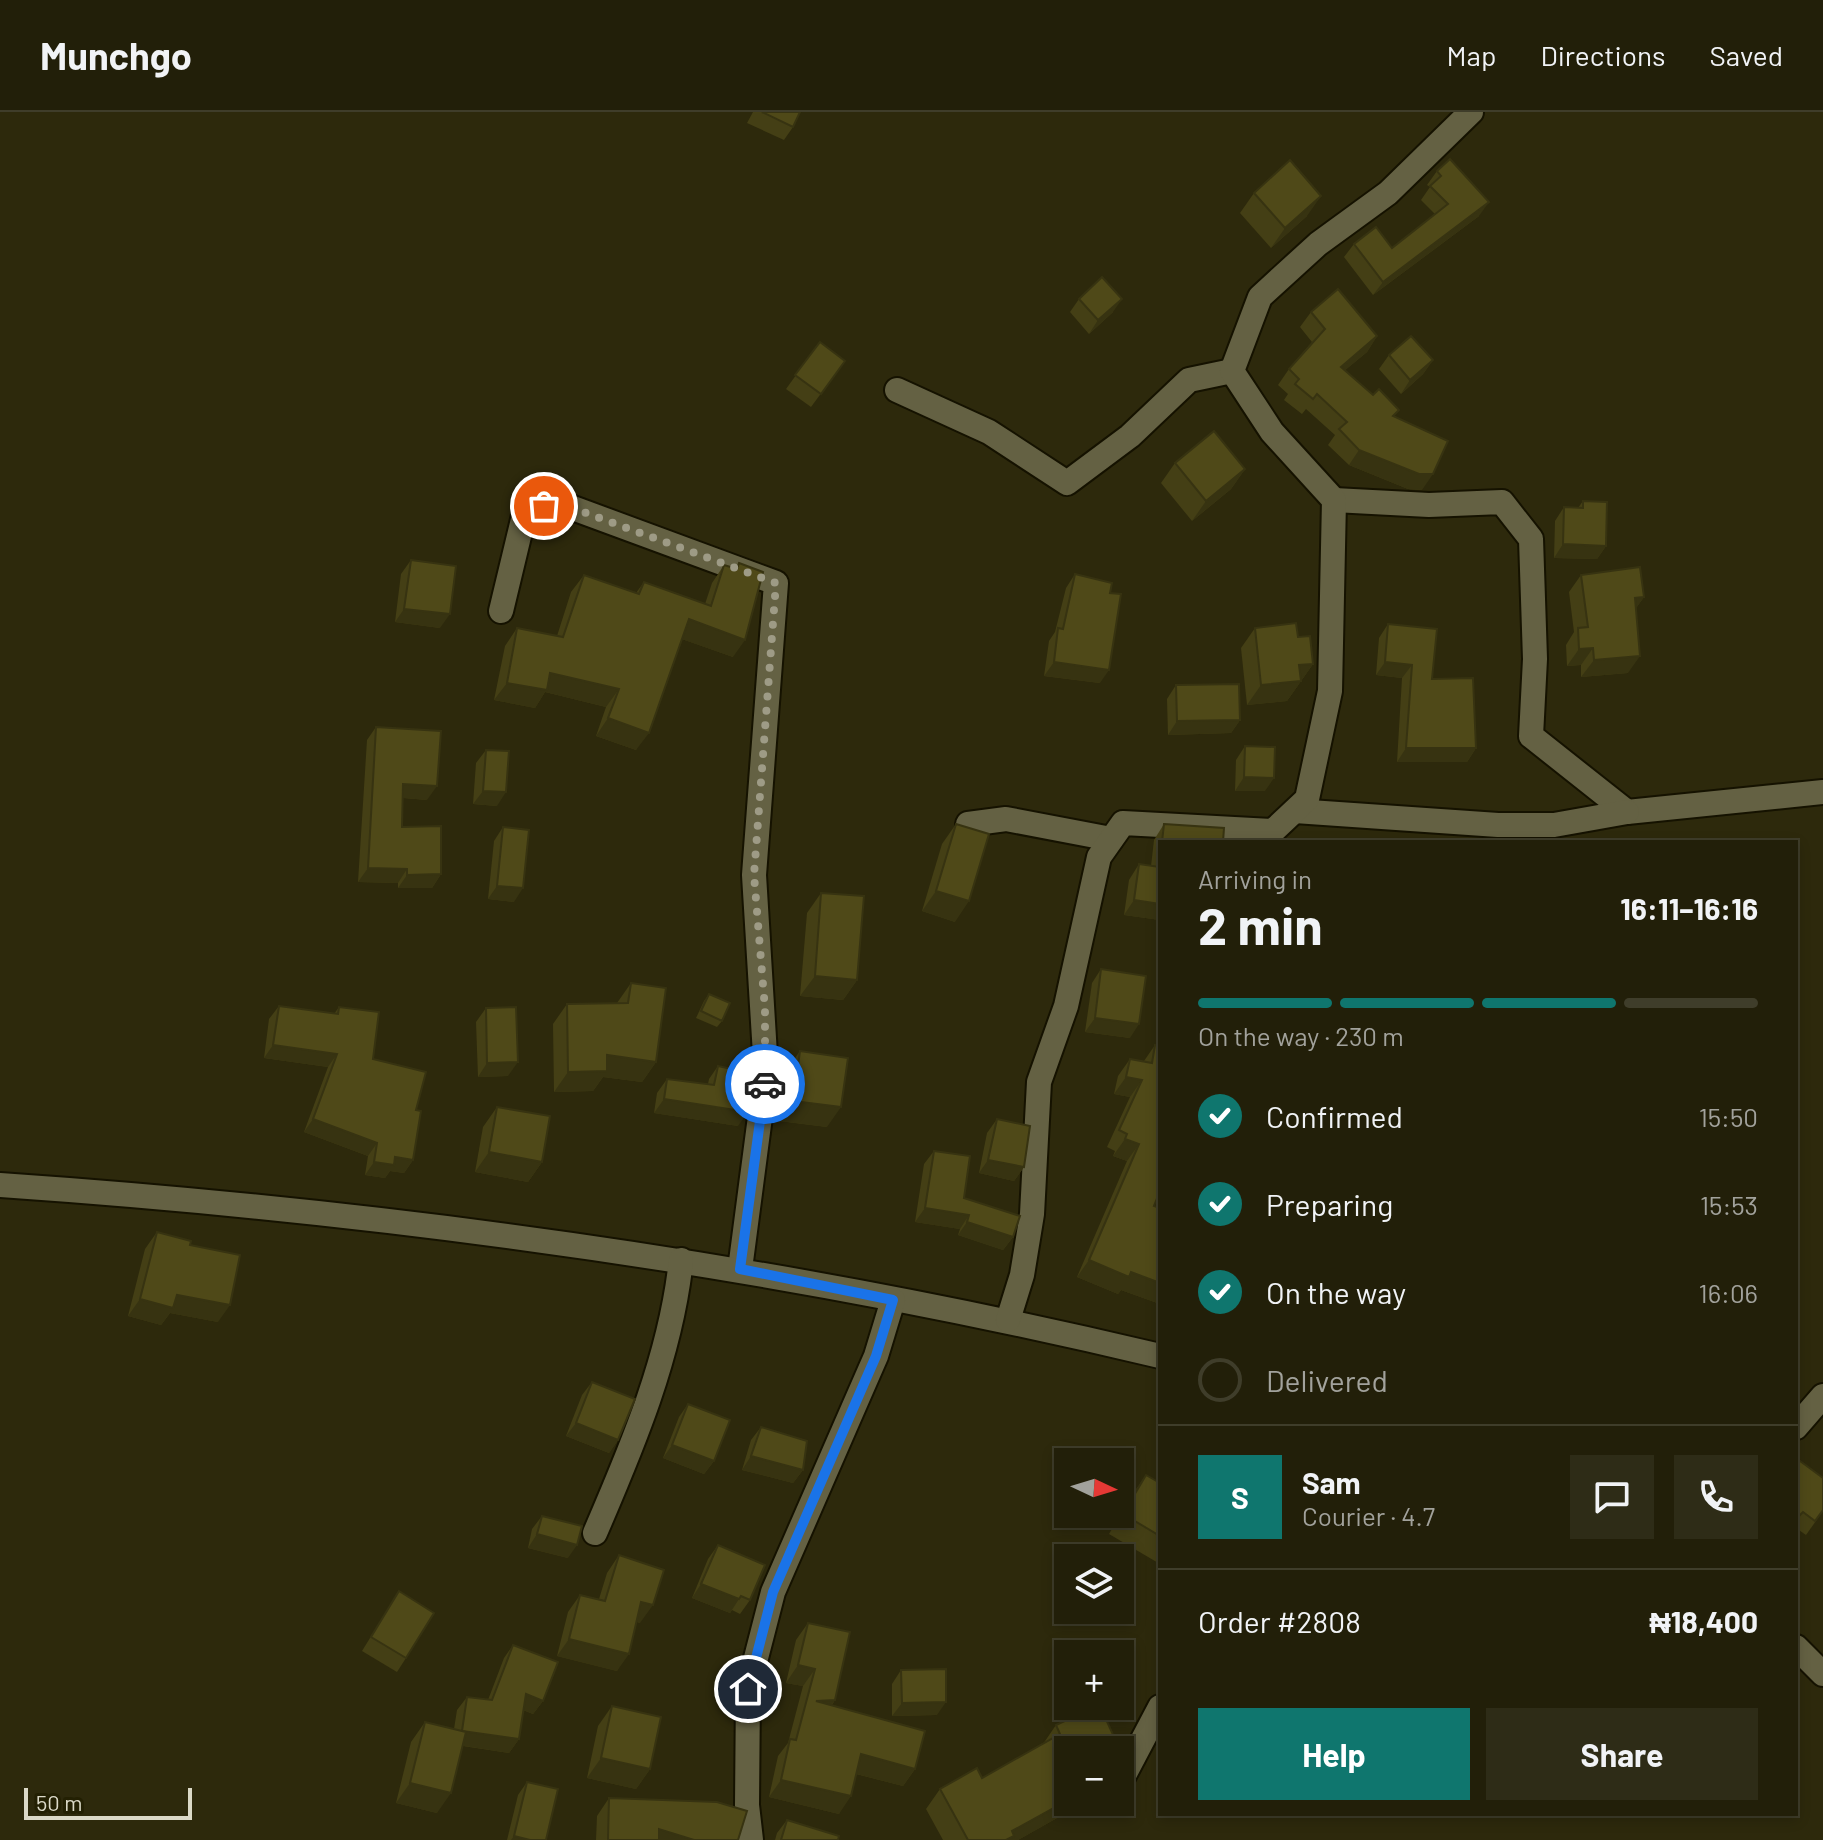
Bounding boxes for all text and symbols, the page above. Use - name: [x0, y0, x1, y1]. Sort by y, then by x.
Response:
- text: Munchgo: [40, 32, 192, 78]
- text: Map: [1447, 38, 1496, 72]
- text: Directions: [1540, 38, 1666, 72]
- text: Saved: [1710, 38, 1783, 72]
- pin: [510, 472, 578, 540]
- icon: bag: [522, 484, 566, 528]
- text: Arriving in: [1198, 863, 1312, 894]
- text: 16:11–16:16: [1620, 890, 1758, 926]
- text: 2 min: [1198, 893, 1323, 955]
- text: On the way · 230 m: [1198, 1020, 1404, 1051]
- courier: [725, 1044, 805, 1124]
- icon: car: [743, 1062, 787, 1106]
- icon: check: [1198, 1094, 1242, 1138]
- text: Confirmed: [1266, 1098, 1403, 1134]
- text: 15:50: [1699, 1101, 1758, 1132]
- icon: check: [1198, 1182, 1242, 1226]
- text: Preparing: [1266, 1186, 1393, 1222]
- text: 15:53: [1700, 1189, 1758, 1220]
- icon: check: [1198, 1270, 1242, 1314]
- text: On the way: [1266, 1274, 1406, 1310]
- text: 16:06: [1699, 1277, 1758, 1308]
- text: Delivered: [1266, 1362, 1388, 1398]
- north arrow: [1054, 1448, 1134, 1528]
- map controls: [1054, 1448, 1134, 1816]
- button: chat: [1570, 1455, 1654, 1539]
- button: phone: [1674, 1455, 1758, 1539]
- text: Sam: [1302, 1464, 1361, 1500]
- text: S: [1231, 1479, 1249, 1515]
- text: Courier · 4.7: [1302, 1500, 1435, 1531]
- button: layers: [1054, 1544, 1134, 1624]
- text: Order #2808: [1198, 1603, 1361, 1639]
- text: ₦18,400: [1649, 1603, 1758, 1639]
- button: +: [1054, 1640, 1134, 1720]
- pin: [714, 1655, 782, 1723]
- icon: home: [726, 1667, 770, 1711]
- button: Help: [1198, 1708, 1470, 1800]
- button: Share: [1486, 1708, 1758, 1800]
- button: −: [1054, 1736, 1134, 1816]
- scale bar: [24, 1784, 192, 1820]
- text: 50 m: [36, 1789, 82, 1815]

